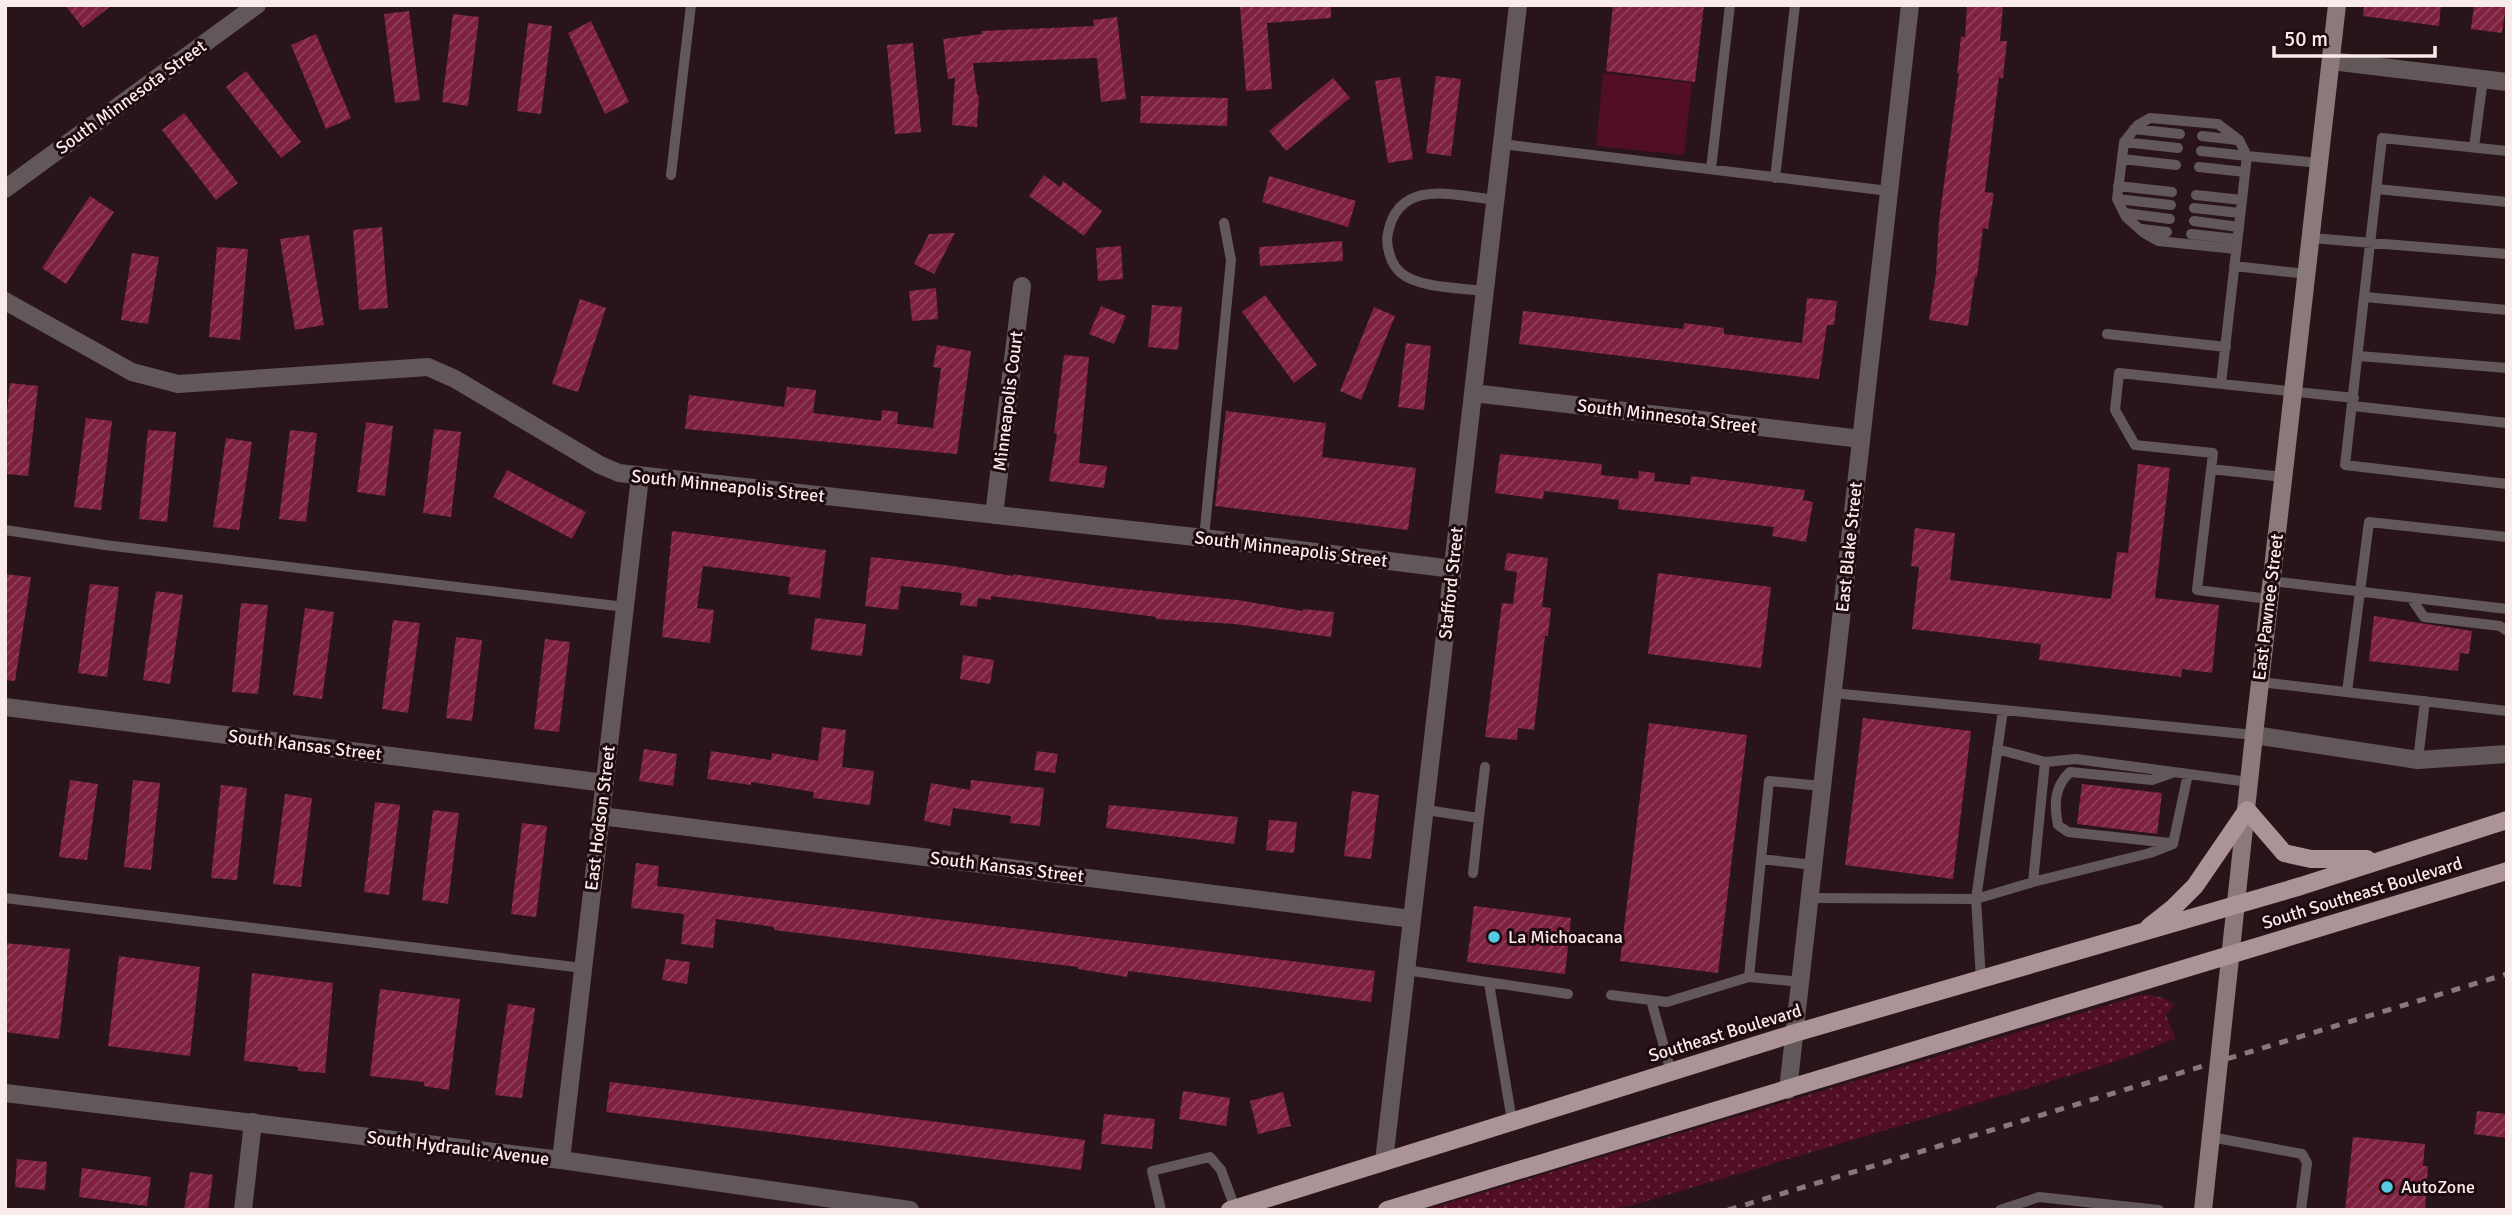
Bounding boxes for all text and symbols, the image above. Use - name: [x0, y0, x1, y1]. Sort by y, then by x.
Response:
- scale bar: [2274, 14, 2435, 58]
- text: 50 m: [2284, 26, 2328, 52]
- street label: South Minnesota Street: [51, 35, 211, 159]
- street label: Minneapolis Court: [988, 330, 1028, 472]
- street label: South Minnesota Street: [1576, 394, 1758, 438]
- street label: South Minneapolis Street: [630, 465, 826, 507]
- street label: East Blake Street: [1831, 481, 1867, 613]
- street label: South Minneapolis Street: [1193, 526, 1389, 572]
- street label: Stafford Street: [1434, 526, 1468, 640]
- street label: East Pawnee Street: [2248, 532, 2288, 682]
- street label: South Kansas Street: [227, 725, 383, 765]
- street label: East Hodson Street: [580, 744, 620, 892]
- street label: South Kansas Street: [929, 847, 1085, 887]
- street label: South Southeast Boulevard: [2259, 852, 2465, 934]
- place label: La Michoacana: [1508, 926, 1623, 948]
- marker: La Michoacana: [1486, 929, 1502, 945]
- street label: Southeast Boulevard: [1646, 999, 1804, 1067]
- street label: South Hydraulic Avenue: [366, 1126, 550, 1170]
- place label: AutoZone: [2401, 1176, 2475, 1198]
- marker: AutoZone: [2379, 1179, 2395, 1195]

